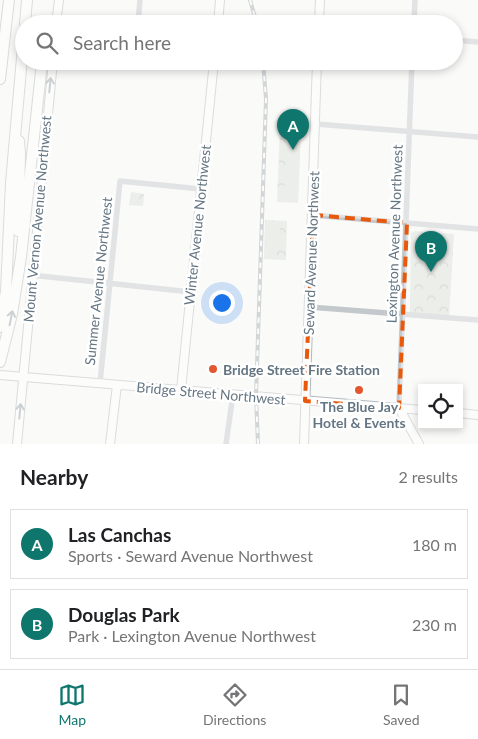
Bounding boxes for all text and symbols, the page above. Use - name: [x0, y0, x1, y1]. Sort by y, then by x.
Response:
- search box: [15, 15, 463, 70]
- icon: search: [33, 29, 61, 57]
- text: Search here: [73, 31, 171, 54]
- one-way arrow: [45, 77, 55, 93]
- pin: A: [277, 109, 309, 150]
- street label: Mount Vernon Avenue Northwest: [19, 115, 55, 323]
- street label: Winter Avenue Northwest: [180, 144, 214, 306]
- street label: Lexington Avenue Northwest: [382, 144, 406, 324]
- street label: Seward Avenue Northwest: [300, 171, 322, 335]
- street label: Summer Avenue Northwest: [81, 196, 115, 366]
- pin: B: [415, 231, 447, 272]
- your location: [209, 290, 235, 316]
- one-way arrow: [7, 310, 17, 326]
- place label: Bridge Street Fire Station: [223, 361, 380, 378]
- marker: Bridge Street Fire Station: [207, 363, 219, 375]
- street label: Bridge Street Northwest: [136, 378, 286, 408]
- marker: The Blue Jay Hotel & Events: [353, 384, 365, 396]
- map controls: [418, 384, 463, 429]
- button: locate: [418, 384, 463, 429]
- place label: The Blue Jay Hotel & Events: [312, 398, 406, 431]
- one-way arrow: [15, 403, 24, 419]
- text: Nearby: [20, 464, 88, 489]
- text: 2 results: [398, 467, 458, 486]
- text: Las Canchas: [68, 523, 171, 546]
- text: A: [31, 535, 43, 554]
- text: 180 m: [412, 535, 457, 554]
- text: Sports · Seward Avenue Northwest: [68, 546, 313, 565]
- text: Douglas Park: [68, 603, 180, 626]
- text: B: [32, 615, 42, 634]
- text: 230 m: [412, 615, 457, 634]
- text: Park · Lexington Avenue Northwest: [68, 626, 316, 645]
- tab: Map: [58, 681, 86, 728]
- tab: Directions: [203, 681, 266, 728]
- tab: Saved: [383, 681, 420, 728]

